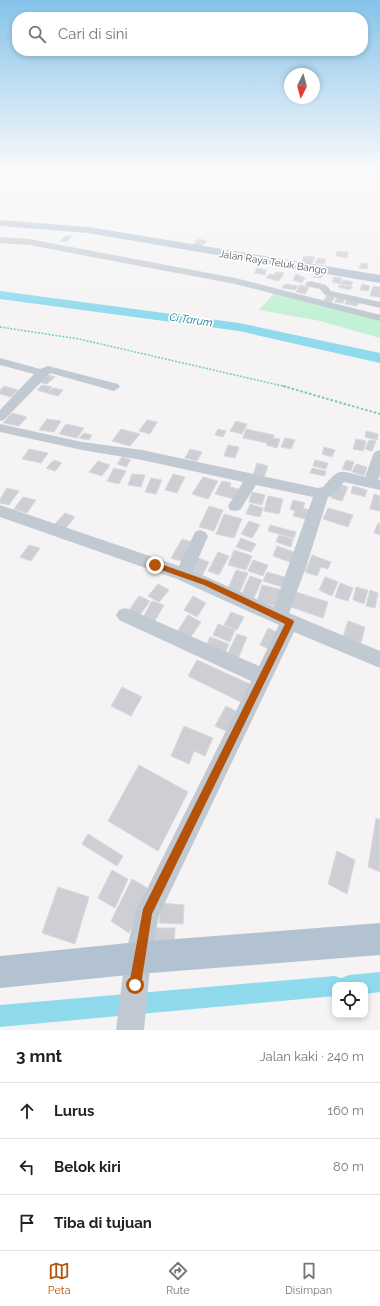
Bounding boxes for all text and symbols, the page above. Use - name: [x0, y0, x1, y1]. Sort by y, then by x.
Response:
- search box: [12, 12, 368, 56]
- icon: search: [26, 23, 48, 45]
- text: Cari di sini: [58, 25, 128, 43]
- north arrow: [284, 68, 320, 104]
- street label: Jalan Raya Teluk Bango: [218, 248, 328, 276]
- water label: Ci Tarum: [169, 311, 214, 330]
- route end: [146, 556, 164, 574]
- route start: [126, 976, 144, 994]
- map controls: [332, 982, 368, 1018]
- button: locate: [332, 982, 368, 1018]
- text: 3 mnt: [16, 1046, 62, 1066]
- text: Jalan kaki · 240 m: [259, 1049, 364, 1064]
- icon: ahead: [16, 1100, 38, 1122]
- text: Lurus: [54, 1102, 95, 1120]
- text: 160 m: [327, 1103, 364, 1118]
- icon: left: [16, 1156, 38, 1178]
- text: Belok kiri: [54, 1158, 121, 1176]
- text: 80 m: [333, 1159, 364, 1174]
- icon: arrive: [16, 1212, 38, 1234]
- text: Tiba di tujuan: [54, 1214, 152, 1232]
- tab: Peta: [48, 1260, 71, 1297]
- tab: Rute: [166, 1260, 190, 1297]
- tab: Disimpan: [285, 1260, 332, 1297]

